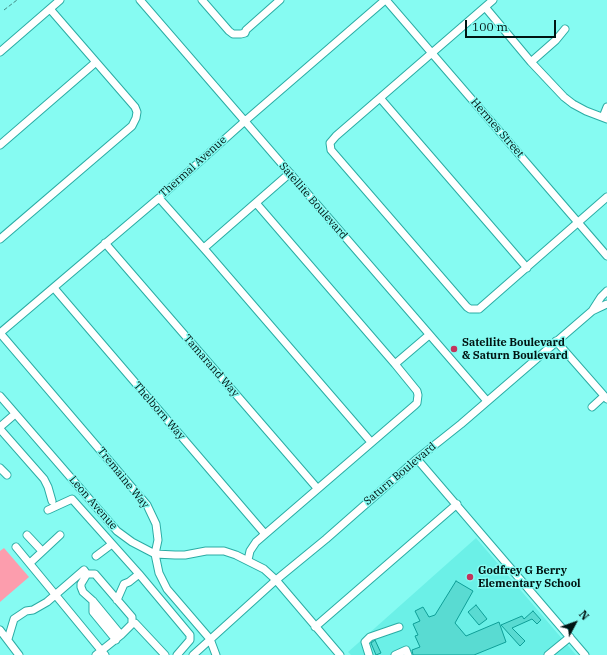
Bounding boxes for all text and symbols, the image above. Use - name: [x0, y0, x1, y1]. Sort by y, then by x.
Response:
- scale bar: [467, 12, 558, 38]
- text: 100 m: [472, 19, 508, 34]
- street label: Hermes Street: [468, 96, 526, 160]
- street label: Thermal Avenue: [157, 133, 229, 201]
- street label: Satellite Boulevard: [276, 160, 350, 242]
- street label: Tamarand Way: [180, 332, 242, 400]
- place label: Satellite Boulevard & Saturn Boulevard: [462, 336, 568, 362]
- marker: Satellite Boulevard & Saturn Boulevard: [449, 344, 459, 354]
- street label: Thelborn Way: [130, 379, 188, 443]
- street label: Saturn Boulevard: [361, 440, 439, 508]
- street label: Tremaine Way: [94, 445, 152, 511]
- street label: Leon Avenue: [66, 473, 120, 533]
- place label: Godfrey G Berry Elementary School: [478, 564, 581, 590]
- marker: Godfrey G Berry Elementary School: [465, 572, 475, 582]
- north arrow: [555, 603, 595, 643]
- text: N: [576, 607, 592, 623]

